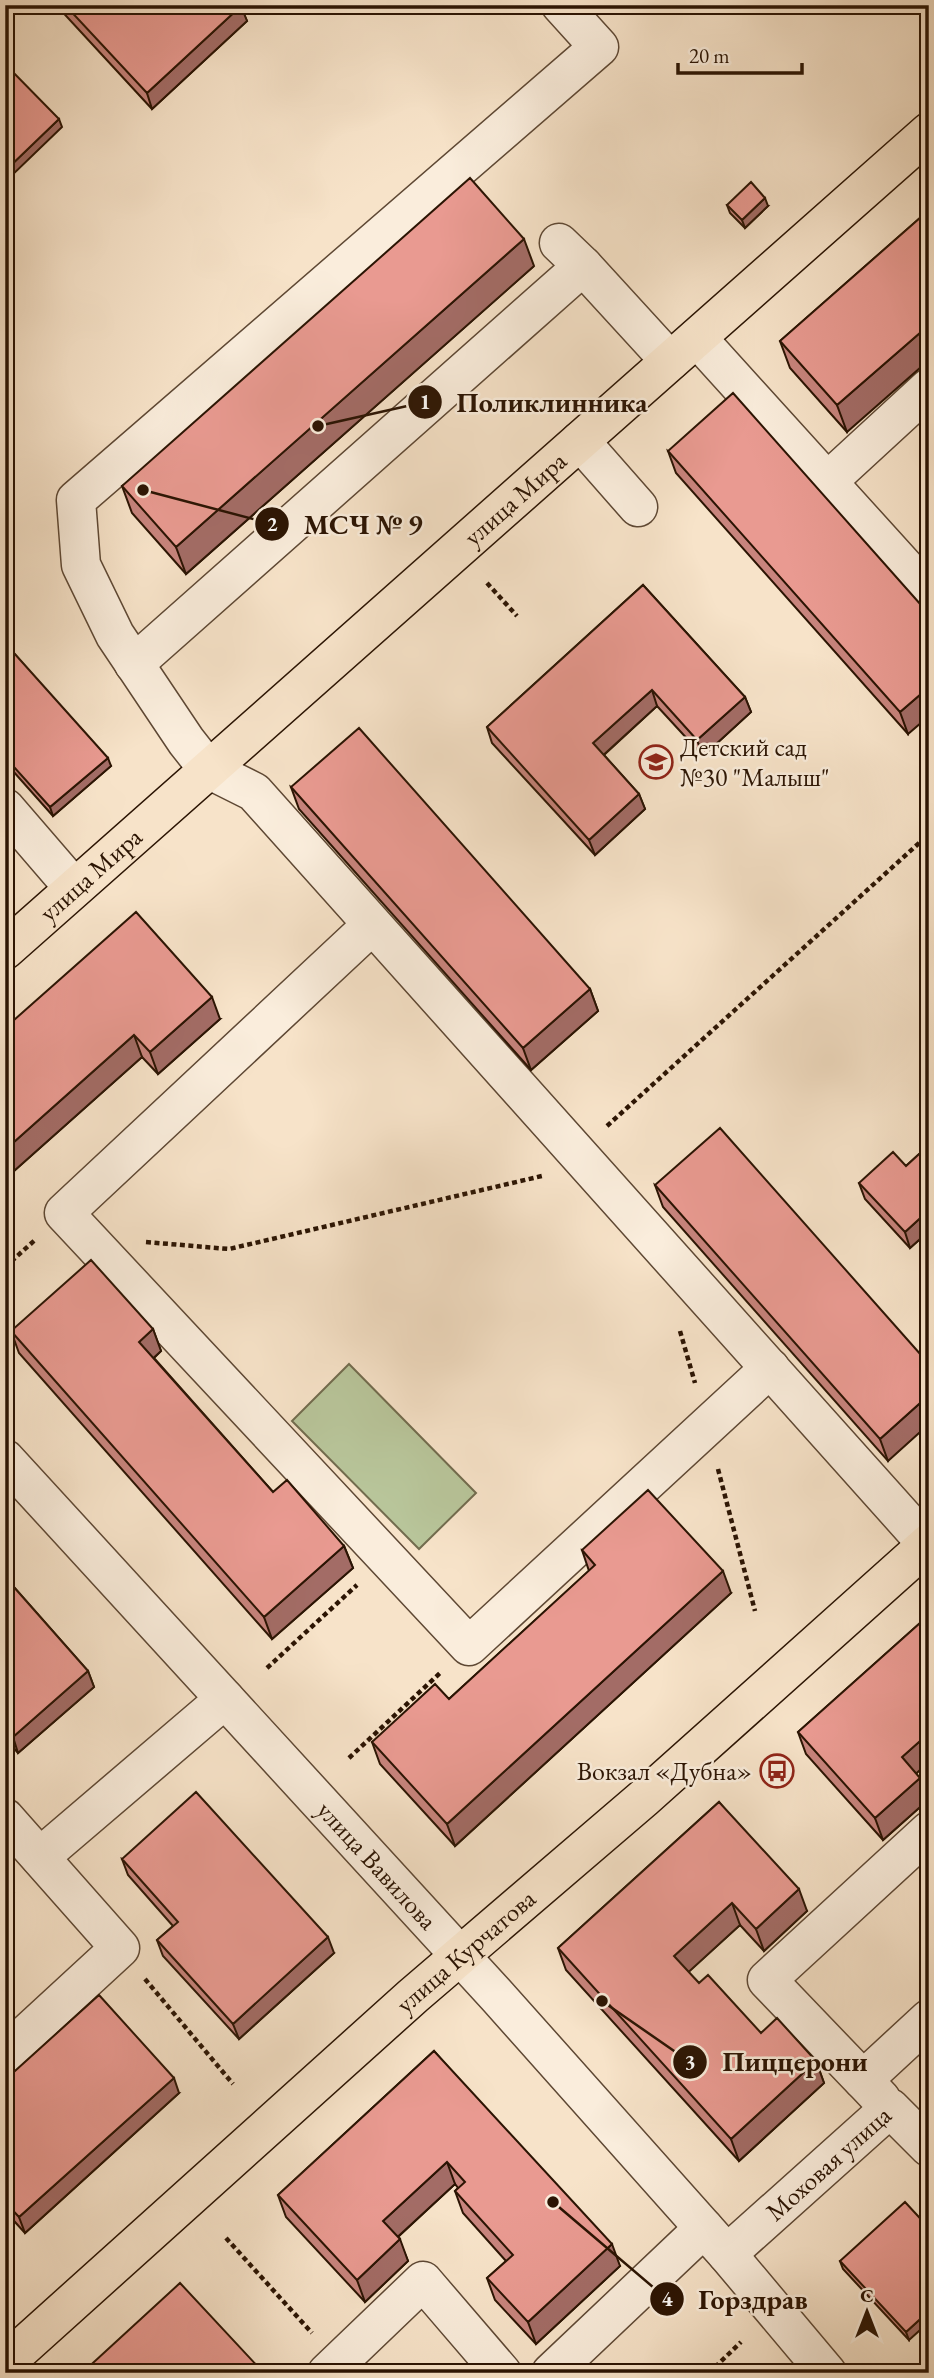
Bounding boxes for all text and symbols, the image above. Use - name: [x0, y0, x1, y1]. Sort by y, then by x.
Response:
- scale bar: [678, 32, 803, 76]
- text: 20 m: [689, 42, 730, 69]
- callout: Поликлинника: [408, 377, 662, 426]
- text: Поликлинника: [457, 384, 648, 420]
- text: 1: [419, 388, 431, 415]
- street label: улица Мира: [456, 444, 574, 553]
- callout: МСЧ № 9: [254, 499, 437, 548]
- text: МСЧ № 9: [303, 506, 423, 542]
- text: 2: [266, 510, 278, 537]
- place label: Детский сад №30 "Малыш": [680, 730, 830, 794]
- school or university icon: Детский сад №30 "Малыш": [637, 743, 675, 781]
- street label: улица Мира: [32, 819, 149, 929]
- bus stop icon: Вокзал «Дубна»: [758, 1752, 796, 1790]
- place label: Вокзал «Дубна»: [577, 1754, 752, 1788]
- street label: улица Вавилова: [310, 1794, 445, 1937]
- street label: улица Курчатова: [388, 1881, 543, 2021]
- callout: Пиццерони: [673, 2037, 881, 2086]
- text: Пиццерони: [722, 2043, 868, 2079]
- text: 3: [684, 2048, 696, 2075]
- street label: Моховая улица: [758, 2098, 899, 2228]
- callout: Горздрав: [650, 2274, 822, 2323]
- north arrow: [832, 2276, 902, 2346]
- text: Горздрав: [698, 2281, 808, 2317]
- text: С: [860, 2283, 874, 2308]
- text: 4: [661, 2285, 673, 2312]

